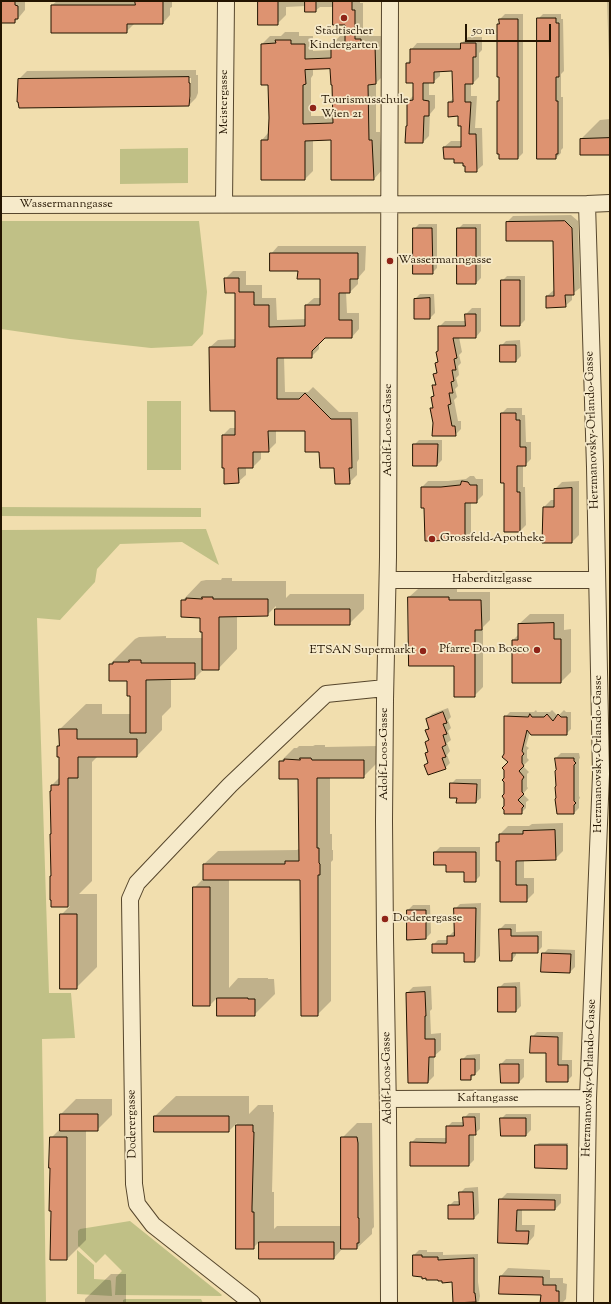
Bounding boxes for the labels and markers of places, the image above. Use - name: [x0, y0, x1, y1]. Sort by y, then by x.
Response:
- marker: Städtischer Kindergarten: [339, 13, 349, 23]
- place label: Städtischer Kindergarten: [310, 25, 378, 53]
- place label: Tourismusschule Wien 21: [321, 94, 409, 122]
- marker: Tourismusschule Wien 21: [308, 103, 318, 113]
- place label: Wassermanngasse: [398, 254, 492, 268]
- marker: Wassermanngasse: [385, 256, 395, 266]
- place label: Grossfeld-Apotheke: [440, 532, 544, 546]
- marker: Grossfeld-Apotheke: [427, 534, 437, 544]
- place label: Pfarre Don Bosco: [439, 643, 529, 657]
- place label: ETSAN Supermarkt: [310, 644, 415, 658]
- marker: Pfarre Don Bosco: [532, 645, 542, 655]
- marker: ETSAN Supermarkt: [418, 646, 428, 656]
- place label: Doderergasse: [393, 912, 462, 926]
- marker: Doderergasse: [380, 914, 390, 924]

